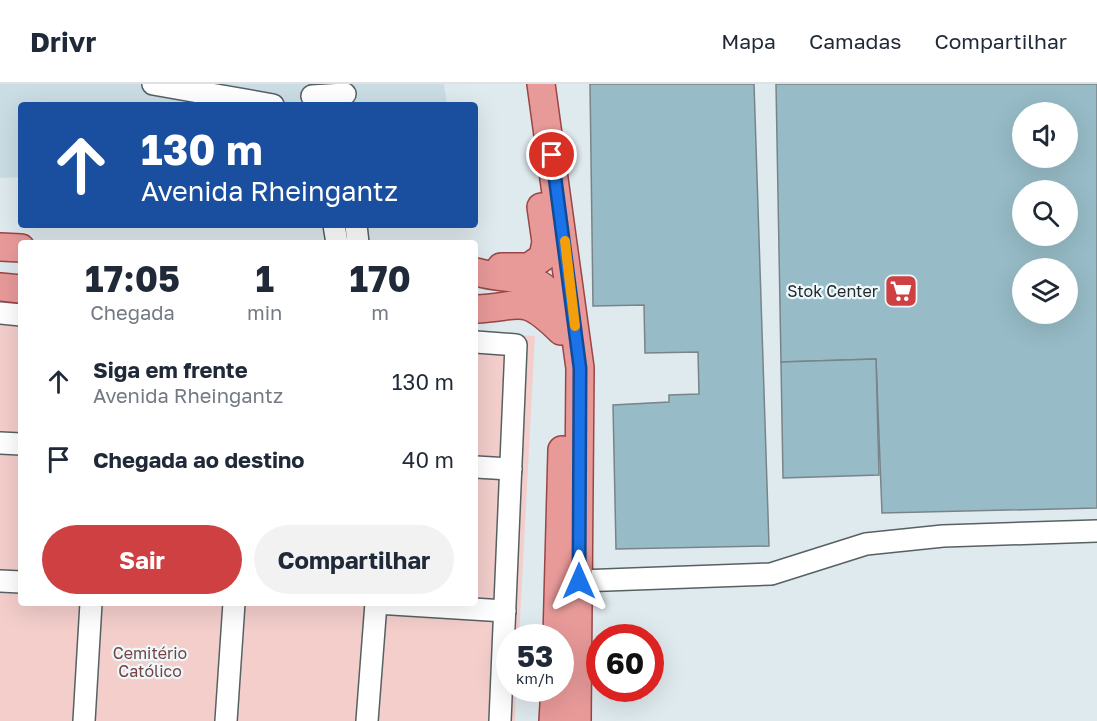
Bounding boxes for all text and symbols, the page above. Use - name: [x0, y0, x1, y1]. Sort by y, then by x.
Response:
- text: Drivr: [30, 25, 96, 58]
- text: Mapa: [721, 28, 776, 54]
- text: Camadas: [809, 28, 901, 54]
- text: Compartilhar: [934, 28, 1067, 54]
- map controls: [1012, 102, 1078, 324]
- button: sound: [1012, 102, 1078, 168]
- text: 130 m: [141, 124, 263, 174]
- icon: ahead: [42, 126, 120, 204]
- pin: [526, 129, 577, 180]
- icon: arrive: [535, 138, 568, 171]
- text: Avenida Rheingantz: [141, 175, 398, 207]
- button: search: [1012, 180, 1078, 246]
- text: 17:05: [85, 257, 180, 300]
- text: 1: [255, 257, 274, 300]
- text: 170: [349, 257, 411, 300]
- button: layers: [1012, 258, 1078, 324]
- supermarket icon: Stok Center: [883, 273, 919, 309]
- place label: Stok Center: [787, 281, 878, 301]
- text: Chegada: [90, 300, 175, 324]
- text: min: [247, 300, 282, 324]
- text: m: [371, 300, 389, 324]
- text: Siga em frente: [93, 356, 248, 383]
- icon: ahead: [42, 365, 75, 398]
- text: 130 m: [392, 368, 454, 395]
- text: Avenida Rheingantz: [93, 383, 283, 407]
- icon: arrive: [42, 443, 75, 476]
- text: Chegada ao destino: [93, 446, 305, 473]
- text: 40 m: [402, 446, 454, 473]
- button: Sair: [42, 525, 242, 594]
- button: Compartilhar: [254, 525, 454, 594]
- position arrow: [547, 549, 611, 613]
- speed limit sign: 60: [586, 624, 664, 702]
- text: 53: [517, 638, 553, 674]
- park label: Cemitério Católico: [113, 643, 187, 681]
- text: km/h: [516, 669, 554, 687]

